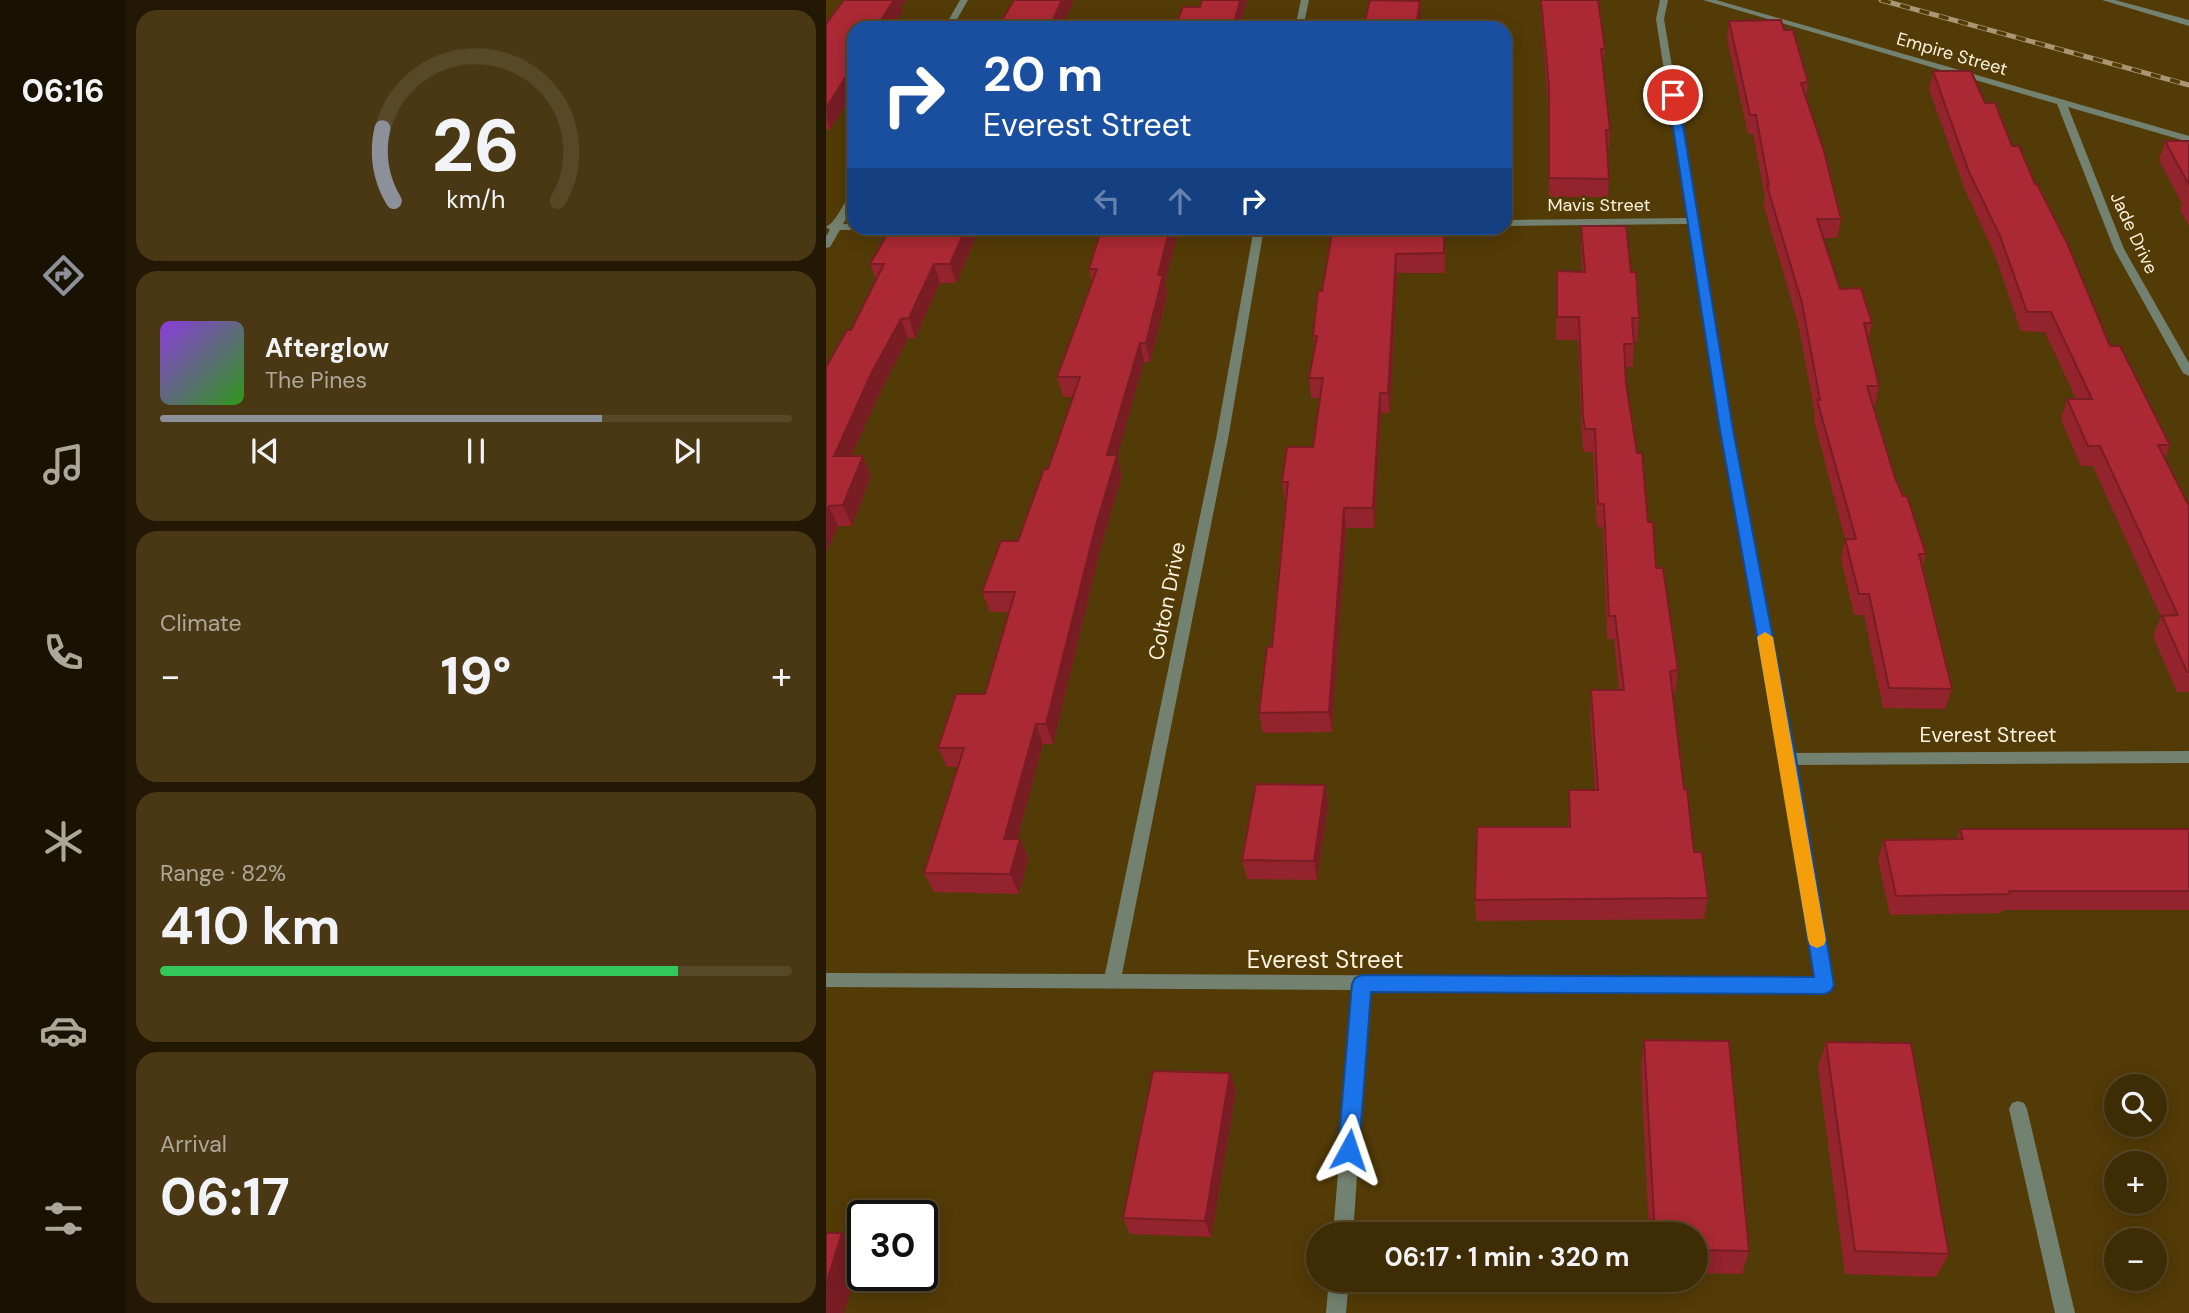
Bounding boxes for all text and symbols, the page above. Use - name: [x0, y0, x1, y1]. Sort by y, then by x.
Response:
- street label: Empire Street: [1894, 27, 2010, 81]
- text: 20 m: [983, 42, 1103, 106]
- icon: right: [868, 49, 959, 140]
- pin: [1643, 65, 1703, 125]
- text: 06:16: [22, 70, 104, 112]
- icon: arrive: [1654, 76, 1692, 114]
- text: 26: [432, 100, 520, 195]
- text: Everest Street: [983, 104, 1192, 146]
- icon: left: [1088, 182, 1126, 220]
- icon: ahead: [1161, 182, 1199, 220]
- icon: right: [1234, 182, 1272, 220]
- text: km/h: [446, 183, 506, 216]
- street label: Jade Drive: [2105, 188, 2163, 278]
- street label: Mavis Street: [1547, 193, 1651, 217]
- icon: directions: [39, 251, 88, 300]
- text: Afterglow: [265, 331, 389, 365]
- text: The Pines: [265, 365, 367, 395]
- icon: previous: [246, 432, 284, 470]
- icon: pause: [457, 432, 495, 470]
- icon: next: [668, 432, 706, 470]
- icon: music: [39, 440, 88, 489]
- street label: Colton Drive: [1142, 539, 1192, 663]
- text: Climate: [160, 608, 242, 638]
- icon: phone: [39, 628, 88, 677]
- text: 19°: [441, 642, 511, 710]
- text: −: [160, 651, 181, 701]
- text: +: [771, 651, 792, 701]
- street label: Everest Street: [1919, 721, 2057, 749]
- icon: climate: [39, 817, 88, 866]
- text: Range · 82%: [160, 858, 286, 888]
- text: 410 km: [160, 892, 341, 960]
- street label: Everest Street: [1247, 944, 1403, 975]
- icon: car: [39, 1006, 88, 1055]
- map controls: [2104, 1074, 2167, 1291]
- button: search: [2104, 1074, 2167, 1137]
- position arrow: [1312, 1113, 1386, 1187]
- text: Arrival: [160, 1129, 227, 1159]
- button: +: [2104, 1151, 2167, 1214]
- text: 06:17: [160, 1163, 290, 1231]
- icon: filters: [39, 1194, 88, 1243]
- speed limit sign: 30: [847, 1200, 938, 1291]
- button: −: [2104, 1228, 2167, 1291]
- text: 06:17 · 1 min · 320 m: [1384, 1240, 1630, 1274]

